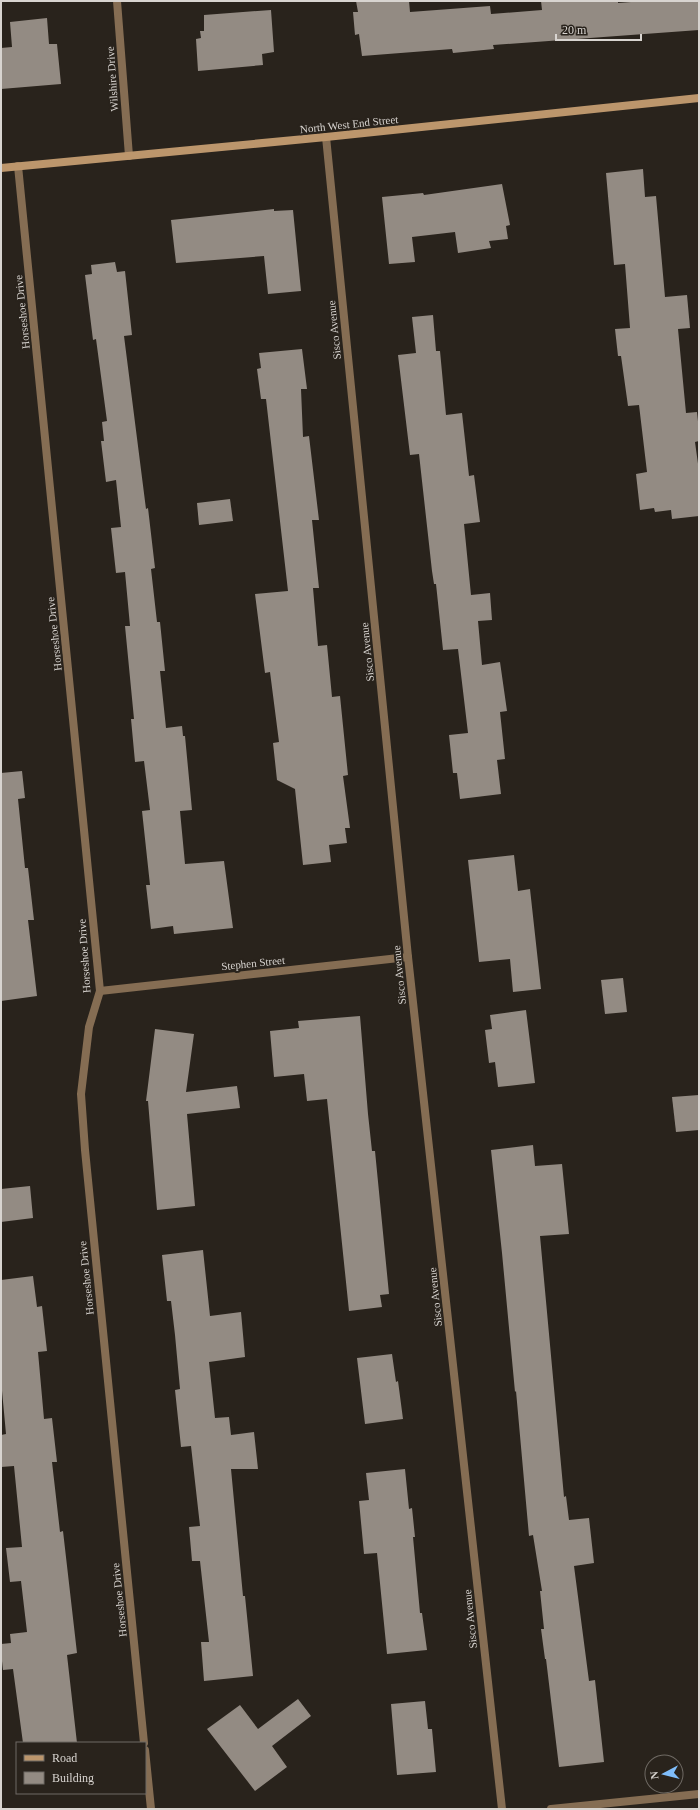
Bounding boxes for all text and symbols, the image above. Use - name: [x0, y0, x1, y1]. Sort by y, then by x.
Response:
- scale bar: [556, 16, 641, 42]
- text: 20 m: [562, 23, 587, 37]
- street label: Wilshire Drive: [104, 46, 120, 112]
- street label: North West End Street: [299, 113, 399, 135]
- street label: Horseshoe Drive: [12, 274, 32, 350]
- street label: Sisco Avenue: [325, 300, 343, 360]
- street label: Horseshoe Drive: [44, 596, 64, 672]
- street label: Sisco Avenue: [358, 622, 376, 682]
- street label: Horseshoe Drive: [75, 918, 93, 993]
- street label: Sisco Avenue: [390, 945, 408, 1005]
- street label: Stephen Street: [221, 954, 285, 972]
- street label: Horseshoe Drive: [76, 1240, 96, 1316]
- street label: Sisco Avenue: [426, 1267, 444, 1327]
- street label: Horseshoe Drive: [109, 1562, 129, 1638]
- street label: Sisco Avenue: [461, 1589, 479, 1649]
- legend: [16, 1742, 146, 1794]
- text: Road: [52, 1751, 77, 1765]
- north arrow: [644, 1754, 684, 1794]
- text: N: [648, 1770, 661, 1780]
- text: Building: [52, 1771, 94, 1785]

